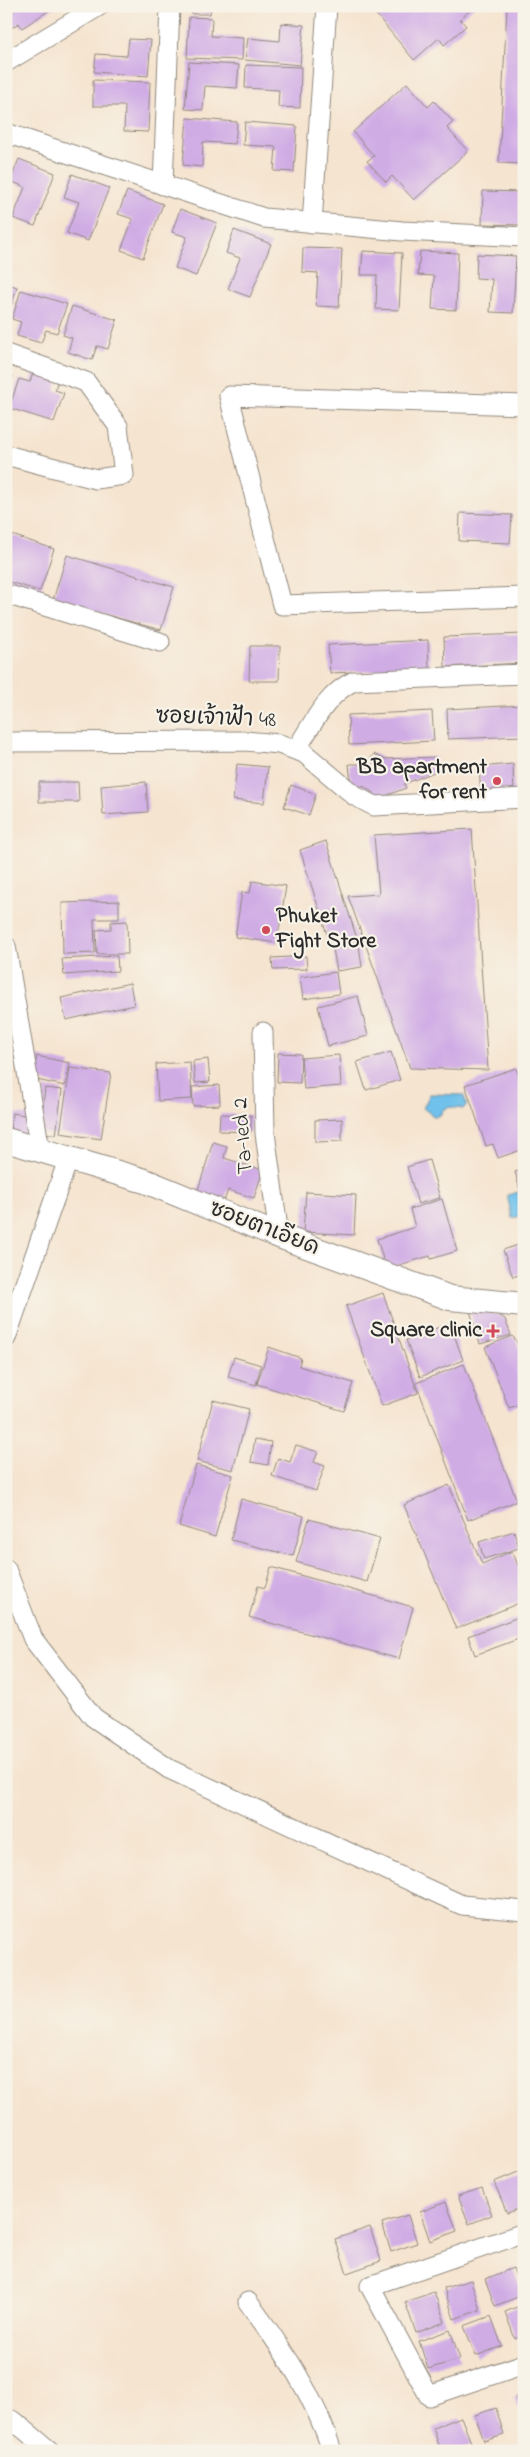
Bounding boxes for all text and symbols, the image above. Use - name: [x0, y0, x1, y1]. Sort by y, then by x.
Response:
- street label: ซอยเจ้าฟ้า 48: [155, 699, 277, 737]
- place label: BB apartment for rent: [356, 752, 488, 809]
- marker: BB apartment for rent: [491, 775, 503, 787]
- place label: Phuket Fight Store: [275, 901, 377, 959]
- marker: Phuket Fight Store: [260, 924, 272, 936]
- street label: Ta-Ied 2: [225, 1097, 263, 1175]
- street label: ซอยตาเอียด: [204, 1193, 324, 1265]
- place label: Square clinic: [370, 1315, 483, 1347]
- marker: Square clinic: [486, 1324, 500, 1338]

